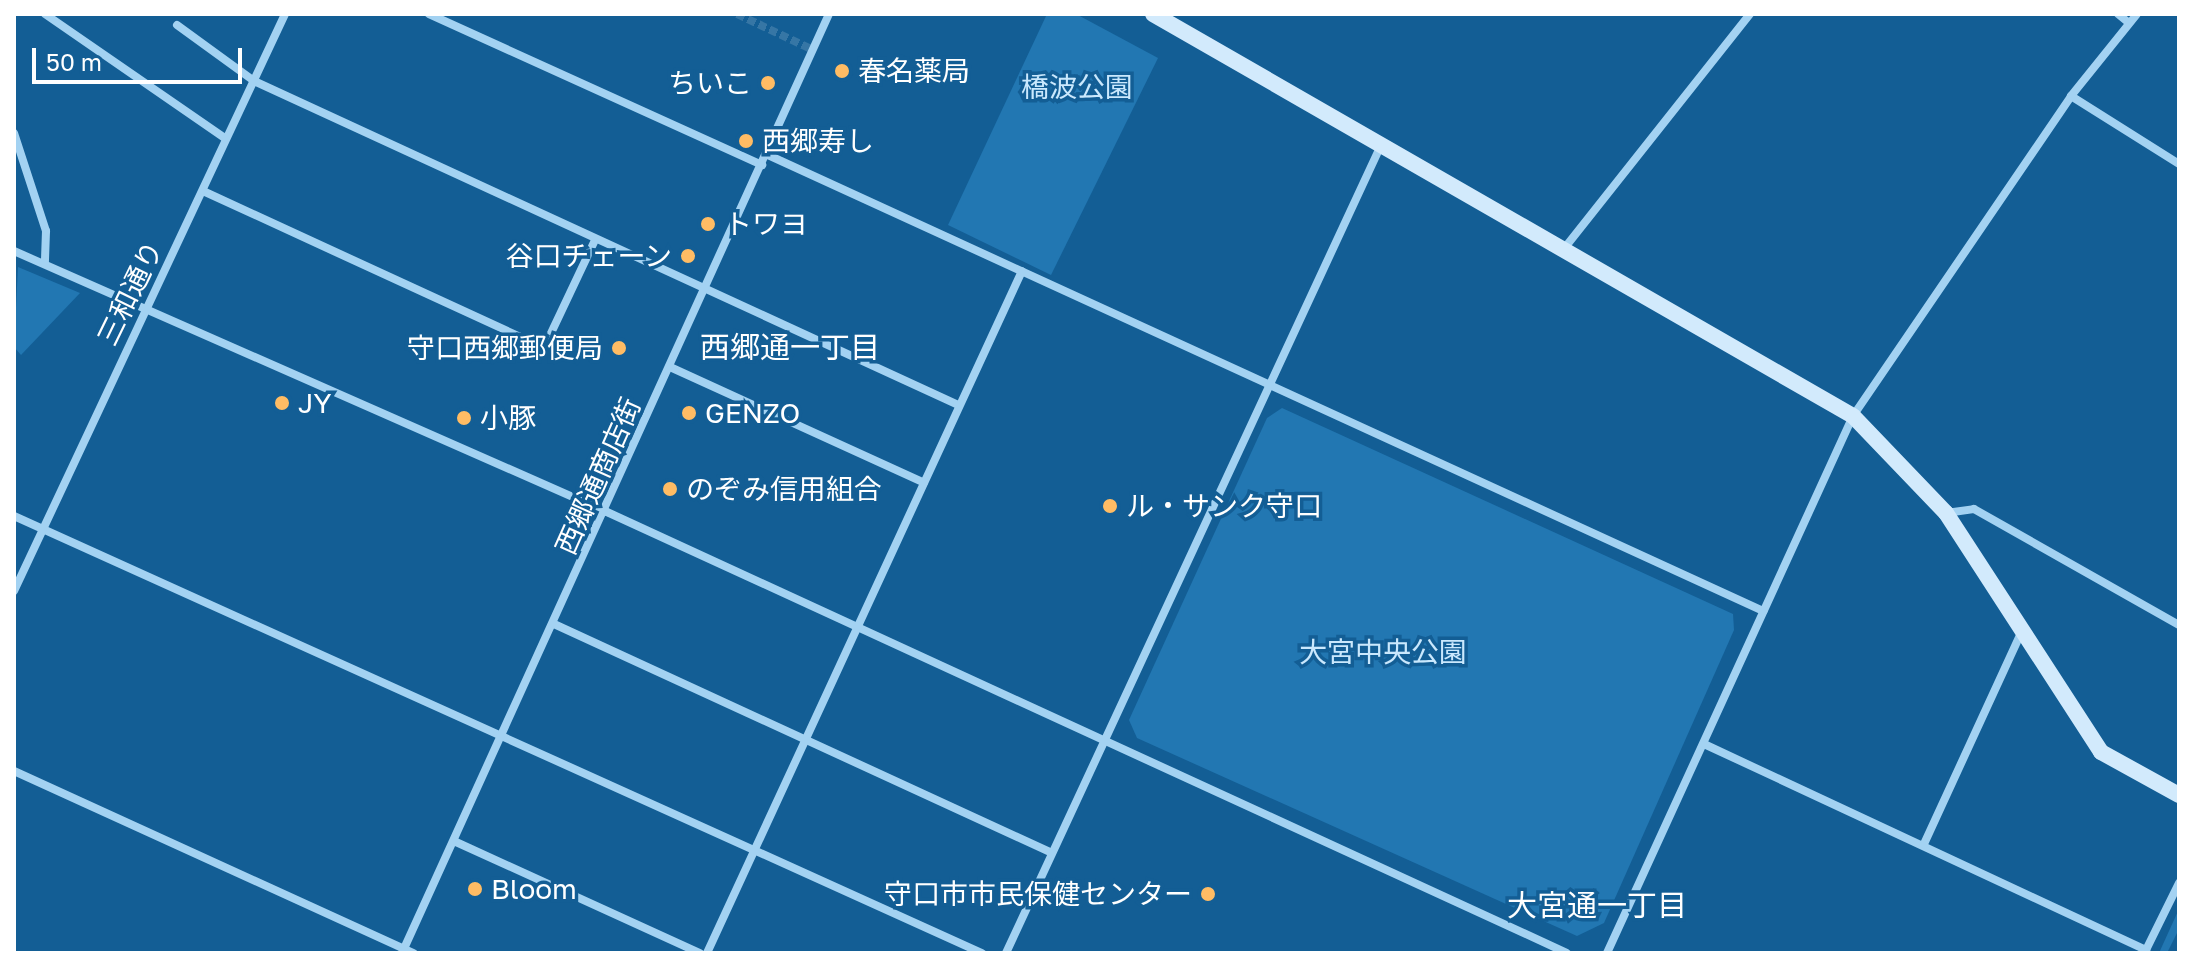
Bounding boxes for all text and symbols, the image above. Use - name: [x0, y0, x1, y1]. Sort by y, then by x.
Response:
- scale bar: [36, 32, 246, 82]
- text: 50 m: [46, 47, 102, 76]
- place label: 春名薬局: [858, 54, 970, 88]
- marker: 春名薬局: [833, 62, 851, 80]
- place label: ちいこ: [668, 66, 752, 100]
- park label: 橋波公園: [1021, 70, 1133, 104]
- marker: ちいこ: [759, 74, 777, 92]
- place label: 西郷寿し: [762, 124, 874, 158]
- marker: 西郷寿し: [737, 132, 755, 150]
- place label: トワヨ: [724, 207, 808, 241]
- marker: トワヨ: [699, 215, 717, 233]
- street label: 三和通り: [90, 235, 170, 351]
- place label: 谷口チェーン: [504, 239, 672, 273]
- marker: 谷口チェーン: [679, 247, 697, 265]
- district label: 西郷通一丁目: [700, 329, 880, 365]
- place label: 守口西郷郵便局: [407, 331, 603, 365]
- marker: 守口西郷郵便局: [610, 339, 628, 357]
- place label: JY: [298, 386, 331, 420]
- street label: 西郷通商店街: [548, 392, 648, 560]
- marker: JY: [273, 394, 291, 412]
- place label: GENZO: [705, 396, 800, 430]
- place label: 小豚: [480, 401, 536, 435]
- marker: GENZO: [680, 404, 698, 422]
- marker: 小豚: [455, 409, 473, 427]
- place label: のぞみ信用組合: [686, 472, 882, 506]
- marker: のぞみ信用組合: [661, 480, 679, 498]
- place label: ル・サンク守口: [1126, 489, 1322, 523]
- marker: ル・サンク守口: [1101, 497, 1119, 515]
- park label: 大宮中央公園: [1299, 635, 1467, 669]
- place label: Bloom: [491, 872, 577, 906]
- place label: 守口市市民保健センター: [884, 877, 1192, 911]
- marker: Bloom: [466, 880, 484, 898]
- marker: 守口市市民保健センター: [1199, 885, 1217, 903]
- district label: 大宮通一丁目: [1507, 887, 1687, 923]

